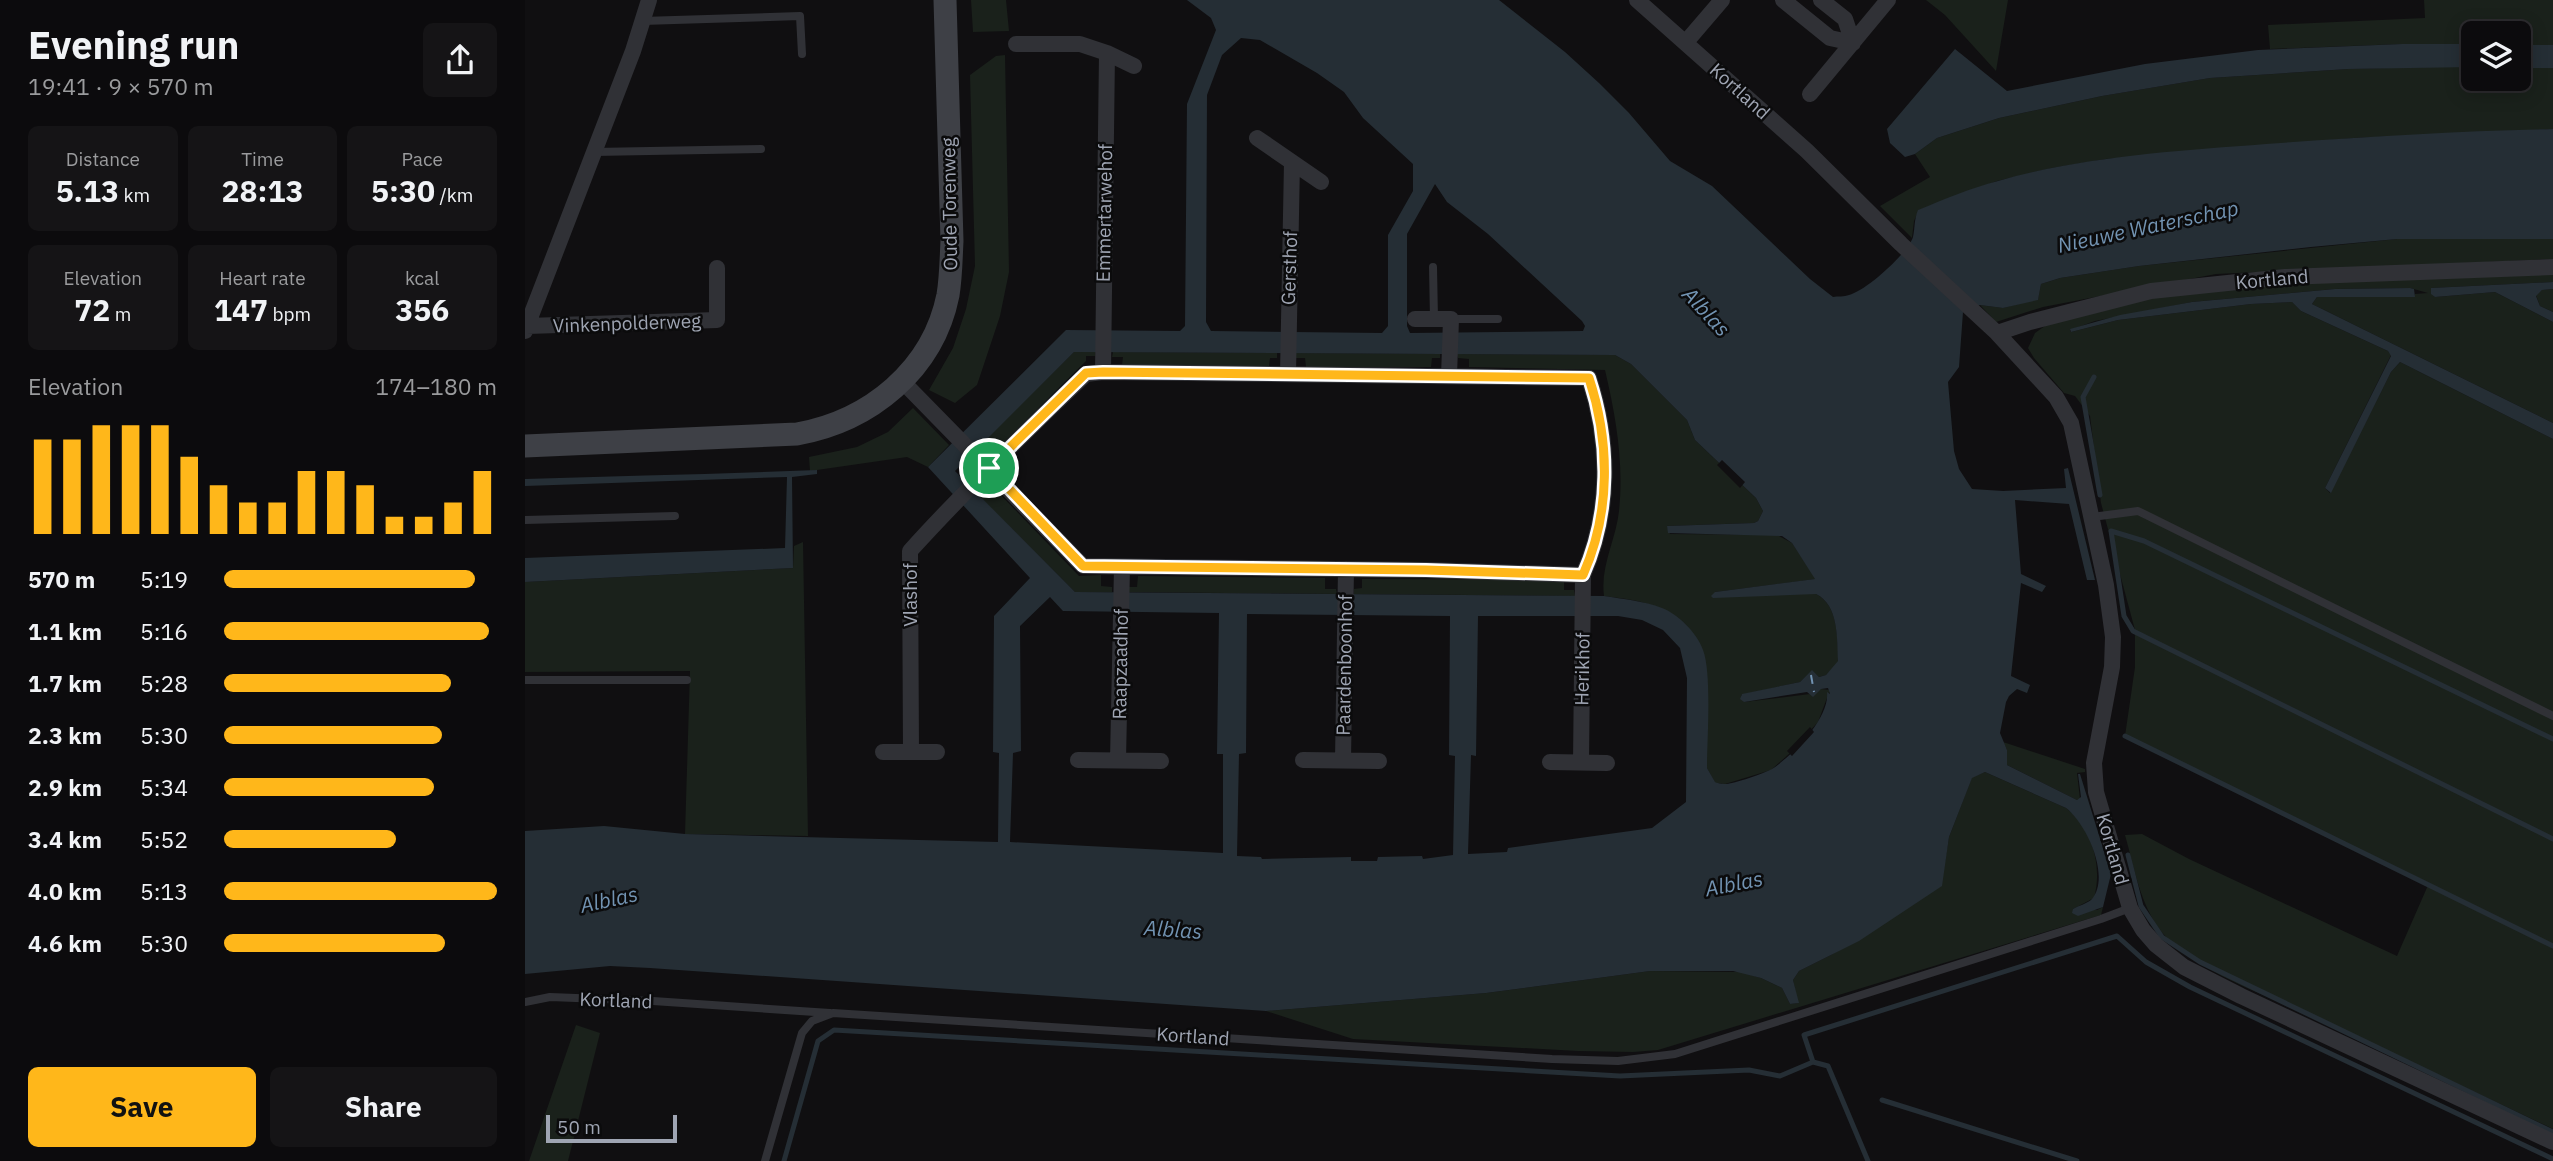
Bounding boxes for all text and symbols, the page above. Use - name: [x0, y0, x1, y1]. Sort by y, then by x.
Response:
- text: Evening run: [28, 20, 239, 69]
- map controls: [2461, 21, 2531, 91]
- button: layers: [2461, 21, 2531, 91]
- button: share: [423, 23, 497, 97]
- street label: Kortland: [1705, 58, 1775, 124]
- text: 19:41 · 9 × 570 m: [28, 71, 214, 101]
- street label: Oude Torenweg: [936, 137, 962, 271]
- street label: Emmertarwehof: [1091, 144, 1117, 282]
- text: Distance: [66, 147, 140, 171]
- text: Time: [241, 147, 284, 171]
- text: Pace: [401, 147, 443, 171]
- text: 5.13: [56, 171, 119, 210]
- text: 28:13: [222, 171, 303, 210]
- text: 5:30: [371, 171, 435, 210]
- text: km: [119, 183, 150, 207]
- text: /km: [435, 183, 473, 207]
- water label: Nieuwe Waterschap: [2055, 193, 2241, 259]
- street label: Gersthof: [1276, 231, 1302, 305]
- street label: Kortland: [2235, 264, 2309, 294]
- text: Elevation: [63, 266, 142, 290]
- text: Heart rate: [219, 266, 306, 290]
- text: kcal: [405, 266, 439, 290]
- water label: Alblas: [1676, 280, 1737, 342]
- text: 72: [74, 290, 110, 329]
- text: 147: [214, 290, 268, 329]
- text: 356: [395, 290, 449, 329]
- text: m: [110, 302, 131, 326]
- text: bpm: [268, 302, 311, 326]
- street label: Vinkenpolderweg: [552, 308, 702, 338]
- text: Elevation: [28, 371, 123, 401]
- text: 174–180 m: [375, 371, 497, 401]
- pin: [959, 438, 1019, 498]
- icon: arrive: [970, 449, 1008, 487]
- street label: Vlashof: [898, 563, 922, 627]
- text: 570 m: [28, 564, 95, 594]
- text: 5:19: [140, 564, 188, 594]
- street label: Paardenboonhof: [1331, 594, 1357, 736]
- street label: Raapzaadhof: [1107, 608, 1133, 720]
- text: 1.1 km: [28, 616, 102, 646]
- text: 5:16: [140, 616, 188, 646]
- street label: Herikhof: [1569, 632, 1595, 706]
- text: 1.7 km: [28, 668, 102, 698]
- text: 5:28: [140, 668, 188, 698]
- text: 2.3 km: [28, 720, 102, 750]
- text: 5:30: [140, 720, 188, 750]
- text: 2.9 km: [28, 772, 102, 802]
- text: 5:34: [140, 772, 188, 802]
- street label: Kortland: [2091, 811, 2135, 887]
- text: 3.4 km: [28, 824, 102, 854]
- text: 5:52: [140, 824, 188, 854]
- water label: Alblas: [1702, 864, 1765, 903]
- text: 4.0 km: [28, 876, 102, 906]
- text: 5:13: [140, 876, 188, 906]
- water label: Alblas: [576, 879, 640, 919]
- water label: Alblas: [1142, 913, 1203, 945]
- text: 4.6 km: [28, 928, 102, 958]
- text: 5:30: [140, 928, 188, 958]
- street label: Kortland: [579, 987, 653, 1013]
- street label: Kortland: [1156, 1021, 1230, 1051]
- button: Save: [28, 1067, 256, 1147]
- button: Share: [270, 1067, 497, 1147]
- scale bar: [546, 1112, 677, 1144]
- text: 50 m: [557, 1115, 601, 1139]

